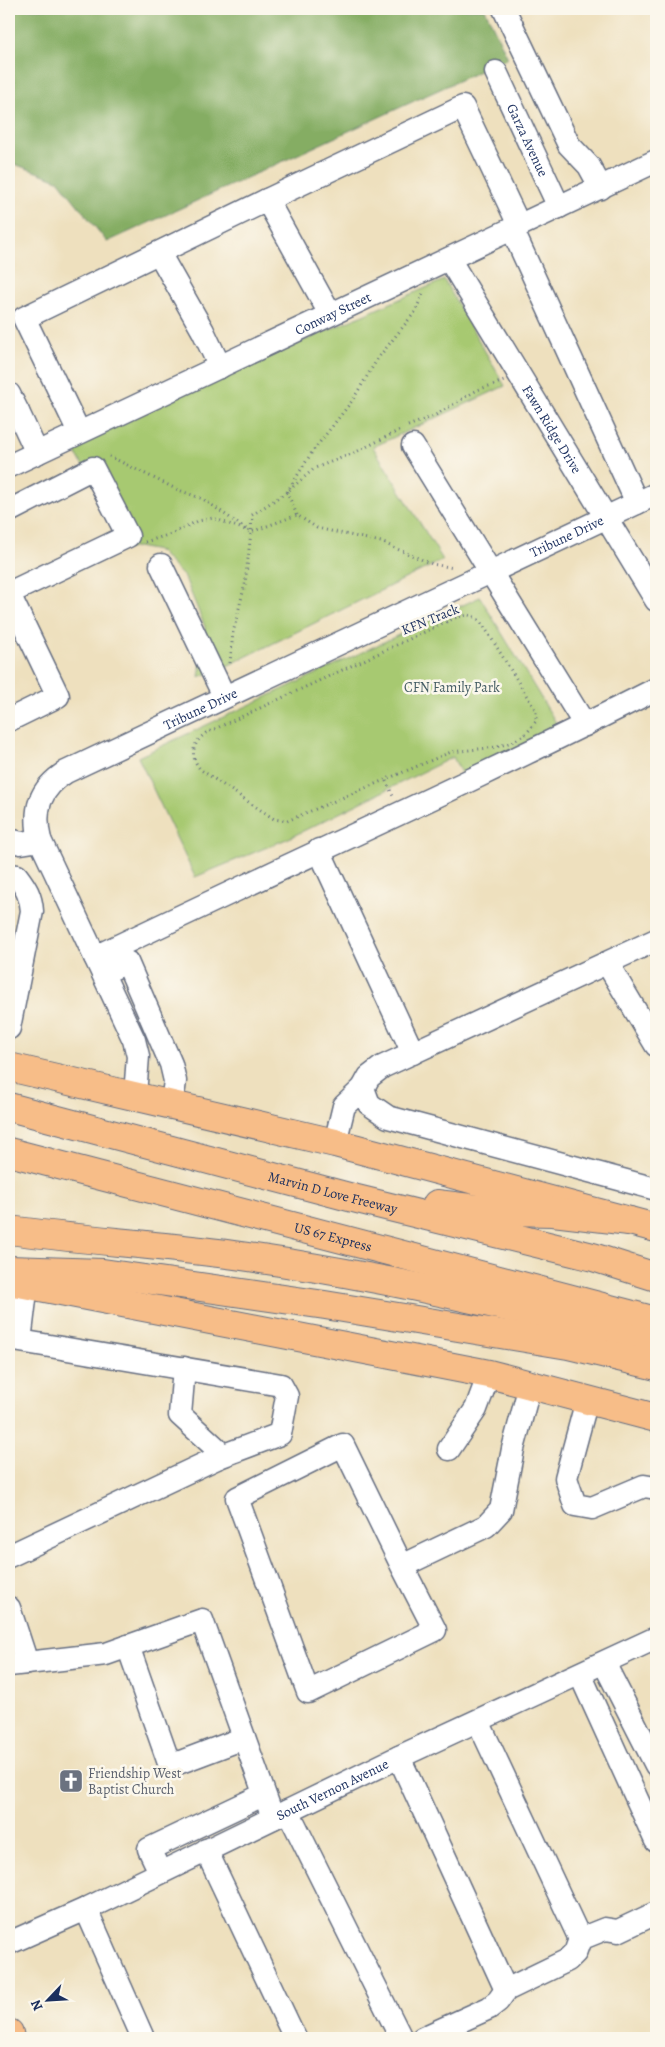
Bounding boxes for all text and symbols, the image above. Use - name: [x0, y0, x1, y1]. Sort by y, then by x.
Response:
- street label: Garza Avenue: [502, 101, 552, 180]
- street label: Conway Street: [292, 288, 375, 340]
- street label: Fawn Ridge Drive: [518, 381, 586, 477]
- street label: Tribune Drive: [527, 511, 607, 562]
- street label: KFN Track: [399, 599, 462, 640]
- park label: CFN Family Park: [404, 678, 500, 697]
- street label: Tribune Drive: [160, 684, 240, 735]
- street label: Marvin D Love Freeway: [266, 1167, 400, 1219]
- street label: US 67 Express: [292, 1218, 374, 1256]
- street label: South Vernon Avenue: [273, 1754, 392, 1825]
- place label: Friendship West Baptist Church: [88, 1764, 182, 1799]
- church icon: Friendship West Baptist Church: [58, 1768, 84, 1794]
- north arrow: [22, 1974, 72, 2024]
- text: N: [26, 1997, 47, 2014]

